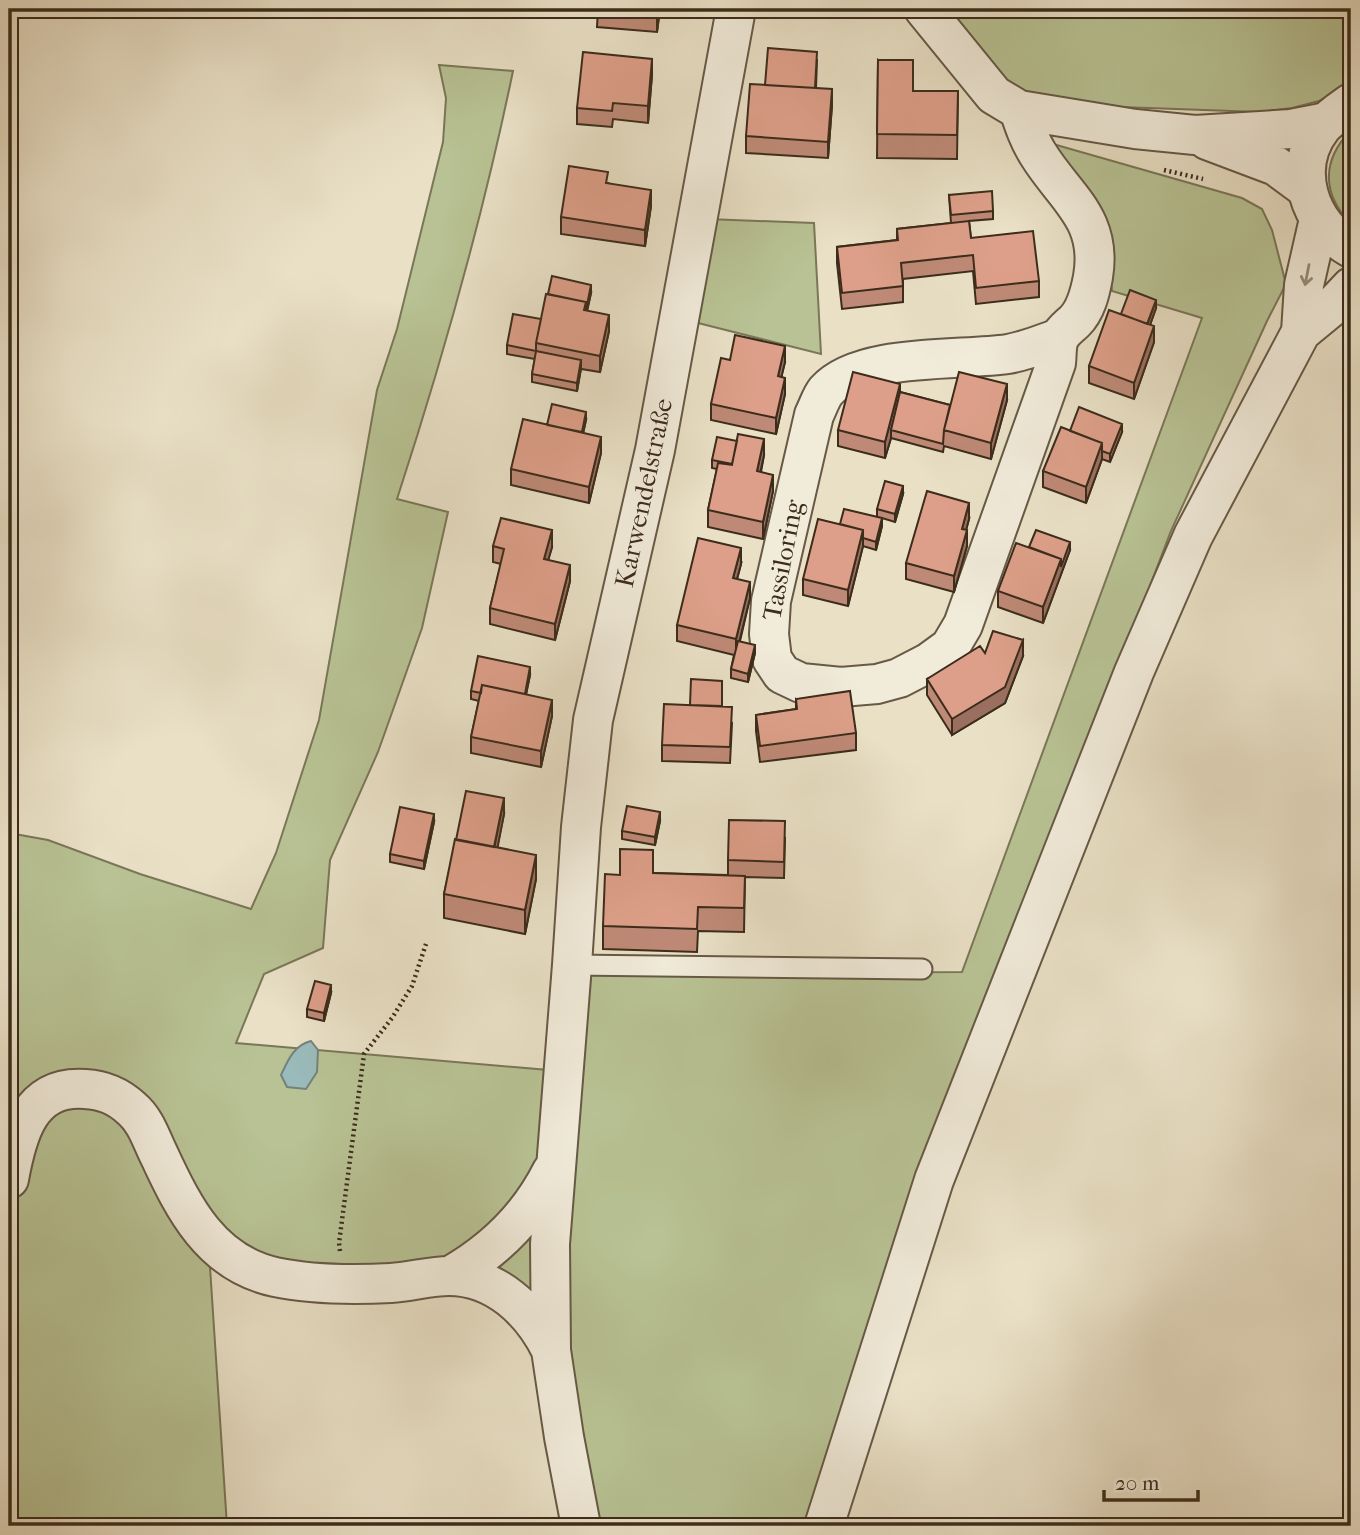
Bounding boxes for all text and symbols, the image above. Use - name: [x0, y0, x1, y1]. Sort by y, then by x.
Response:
- one-way arrow: [1299, 263, 1313, 286]
- street label: Karwendelstraße: [609, 396, 679, 590]
- street label: Tassiloring: [756, 496, 810, 623]
- scale bar: [1104, 1458, 1199, 1502]
- text: 20 m: [1115, 1471, 1160, 1495]

